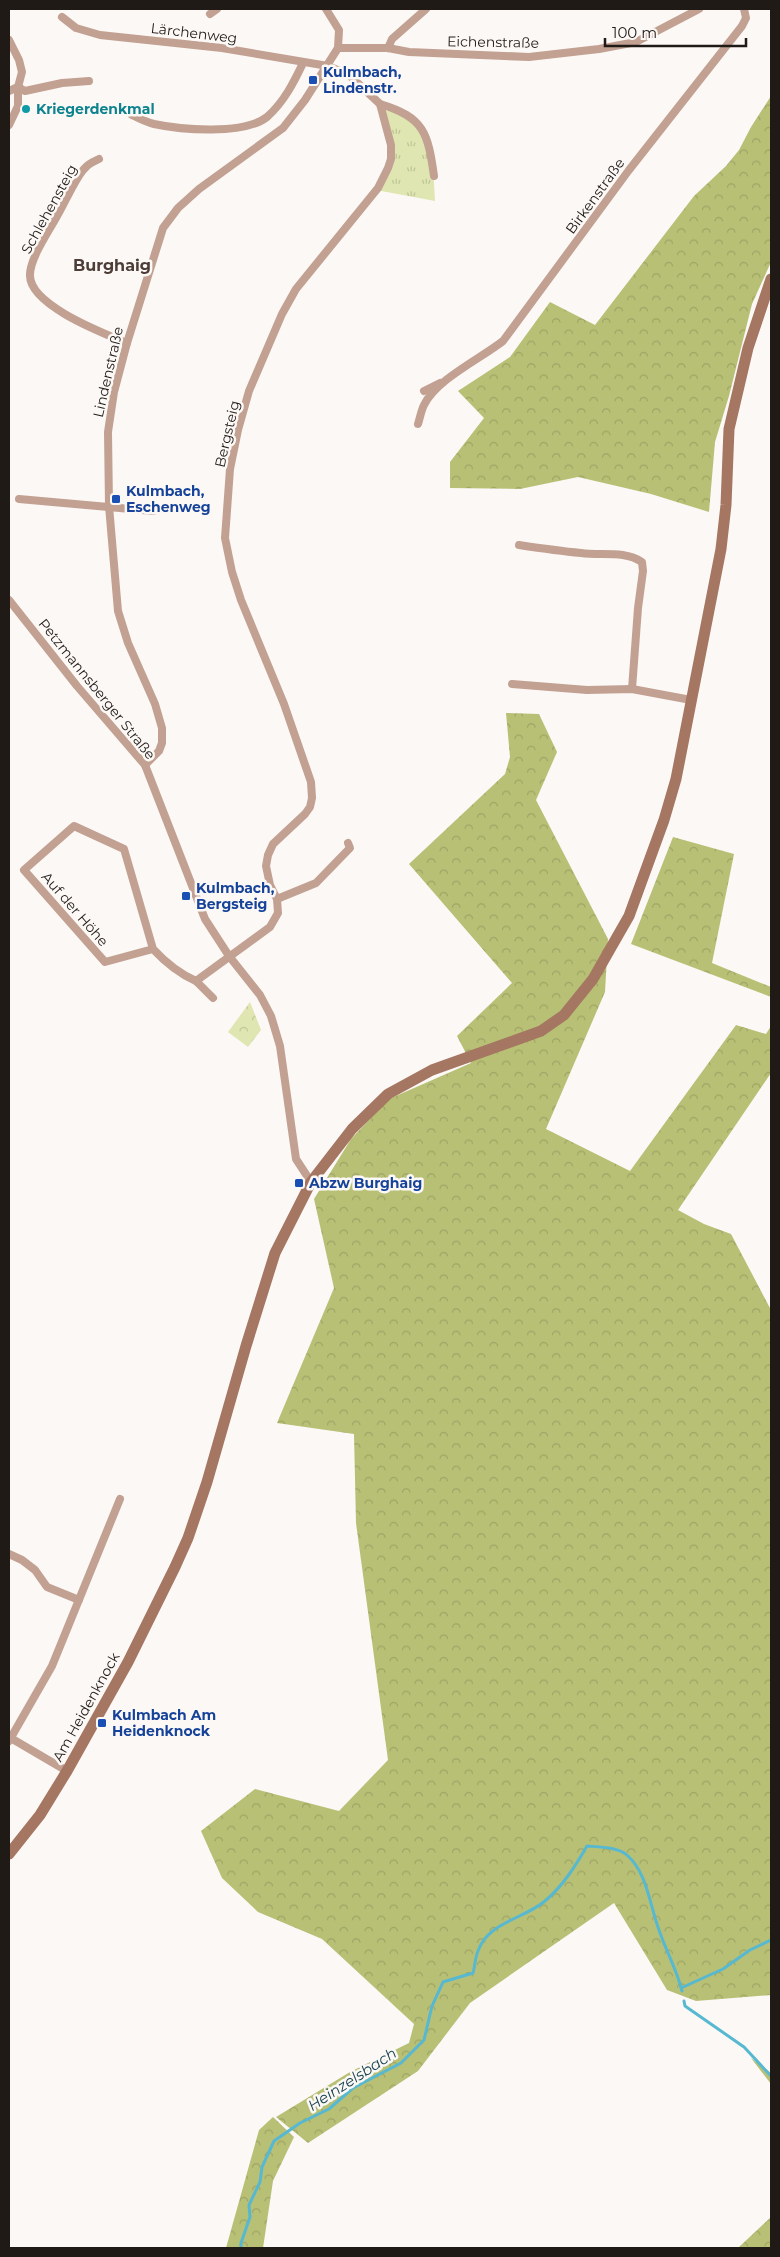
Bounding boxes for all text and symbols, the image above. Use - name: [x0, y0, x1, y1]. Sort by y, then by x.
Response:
- scale bar: [605, 15, 746, 47]
- street label: Lärchenweg: [150, 19, 238, 47]
- text: 100 m: [612, 23, 657, 42]
- street label: Eichenstraße: [447, 32, 539, 52]
- place label: Kulmbach, Lindenstr.: [323, 63, 402, 97]
- marker: Kulmbach, Lindenstr.: [307, 74, 319, 86]
- place label: Kriegerdenkmal: [36, 100, 155, 118]
- marker: Kriegerdenkmal: [20, 103, 32, 115]
- street label: Birkenstraße: [561, 155, 629, 237]
- street label: Schlehensteig: [17, 161, 81, 257]
- district label: Burghaig: [73, 256, 151, 275]
- street label: Lindenstraße: [89, 325, 127, 419]
- street label: Bergsteig: [211, 399, 243, 469]
- place label: Kulmbach, Eschenweg: [126, 482, 211, 516]
- marker: Kulmbach, Eschenweg: [110, 493, 122, 505]
- street label: Petzmannsberger Straße: [35, 615, 159, 763]
- street label: Auf der Höhe: [38, 868, 112, 950]
- place label: Kulmbach, Bergsteig: [196, 879, 275, 913]
- marker: Kulmbach, Bergsteig: [180, 890, 192, 902]
- place label: Abzw Burghaig: [308, 1174, 422, 1192]
- marker: Abzw Burghaig: [293, 1177, 305, 1189]
- street label: Am Heidenknock: [48, 1649, 124, 1765]
- place label: Kulmbach Am Heidenknock: [112, 1706, 216, 1740]
- marker: Kulmbach Am Heidenknock: [96, 1717, 108, 1729]
- water label: Heinzelsbach: [304, 2043, 400, 2115]

